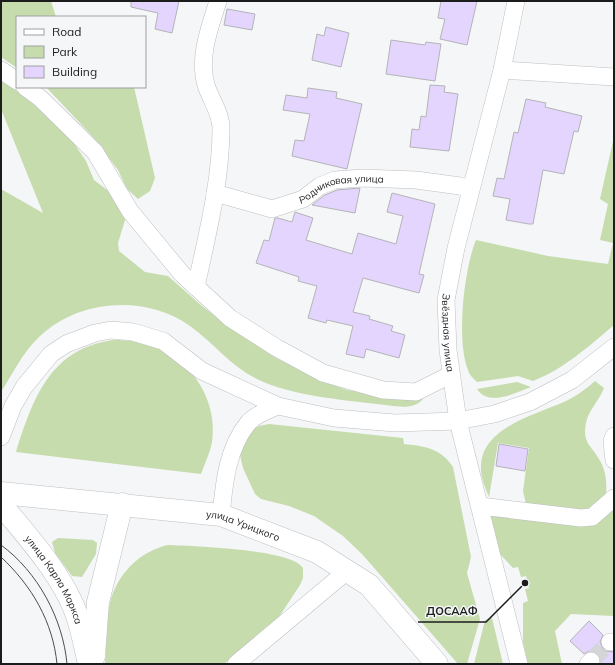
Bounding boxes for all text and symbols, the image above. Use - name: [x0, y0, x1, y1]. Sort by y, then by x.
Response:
- legend: [16, 16, 146, 88]
- text: Road: [52, 24, 81, 39]
- text: Park: [52, 44, 78, 59]
- text: Building: [52, 64, 97, 79]
- street label: Родниковая улица: [297, 171, 384, 206]
- street label: Звёздная улица: [440, 293, 457, 373]
- street label: улица Урицкого: [206, 507, 282, 544]
- street label: улица Карла Маркса: [22, 532, 86, 626]
- callout: ДОСААФ: [418, 599, 486, 622]
- text: ДОСААФ: [426, 604, 478, 618]

